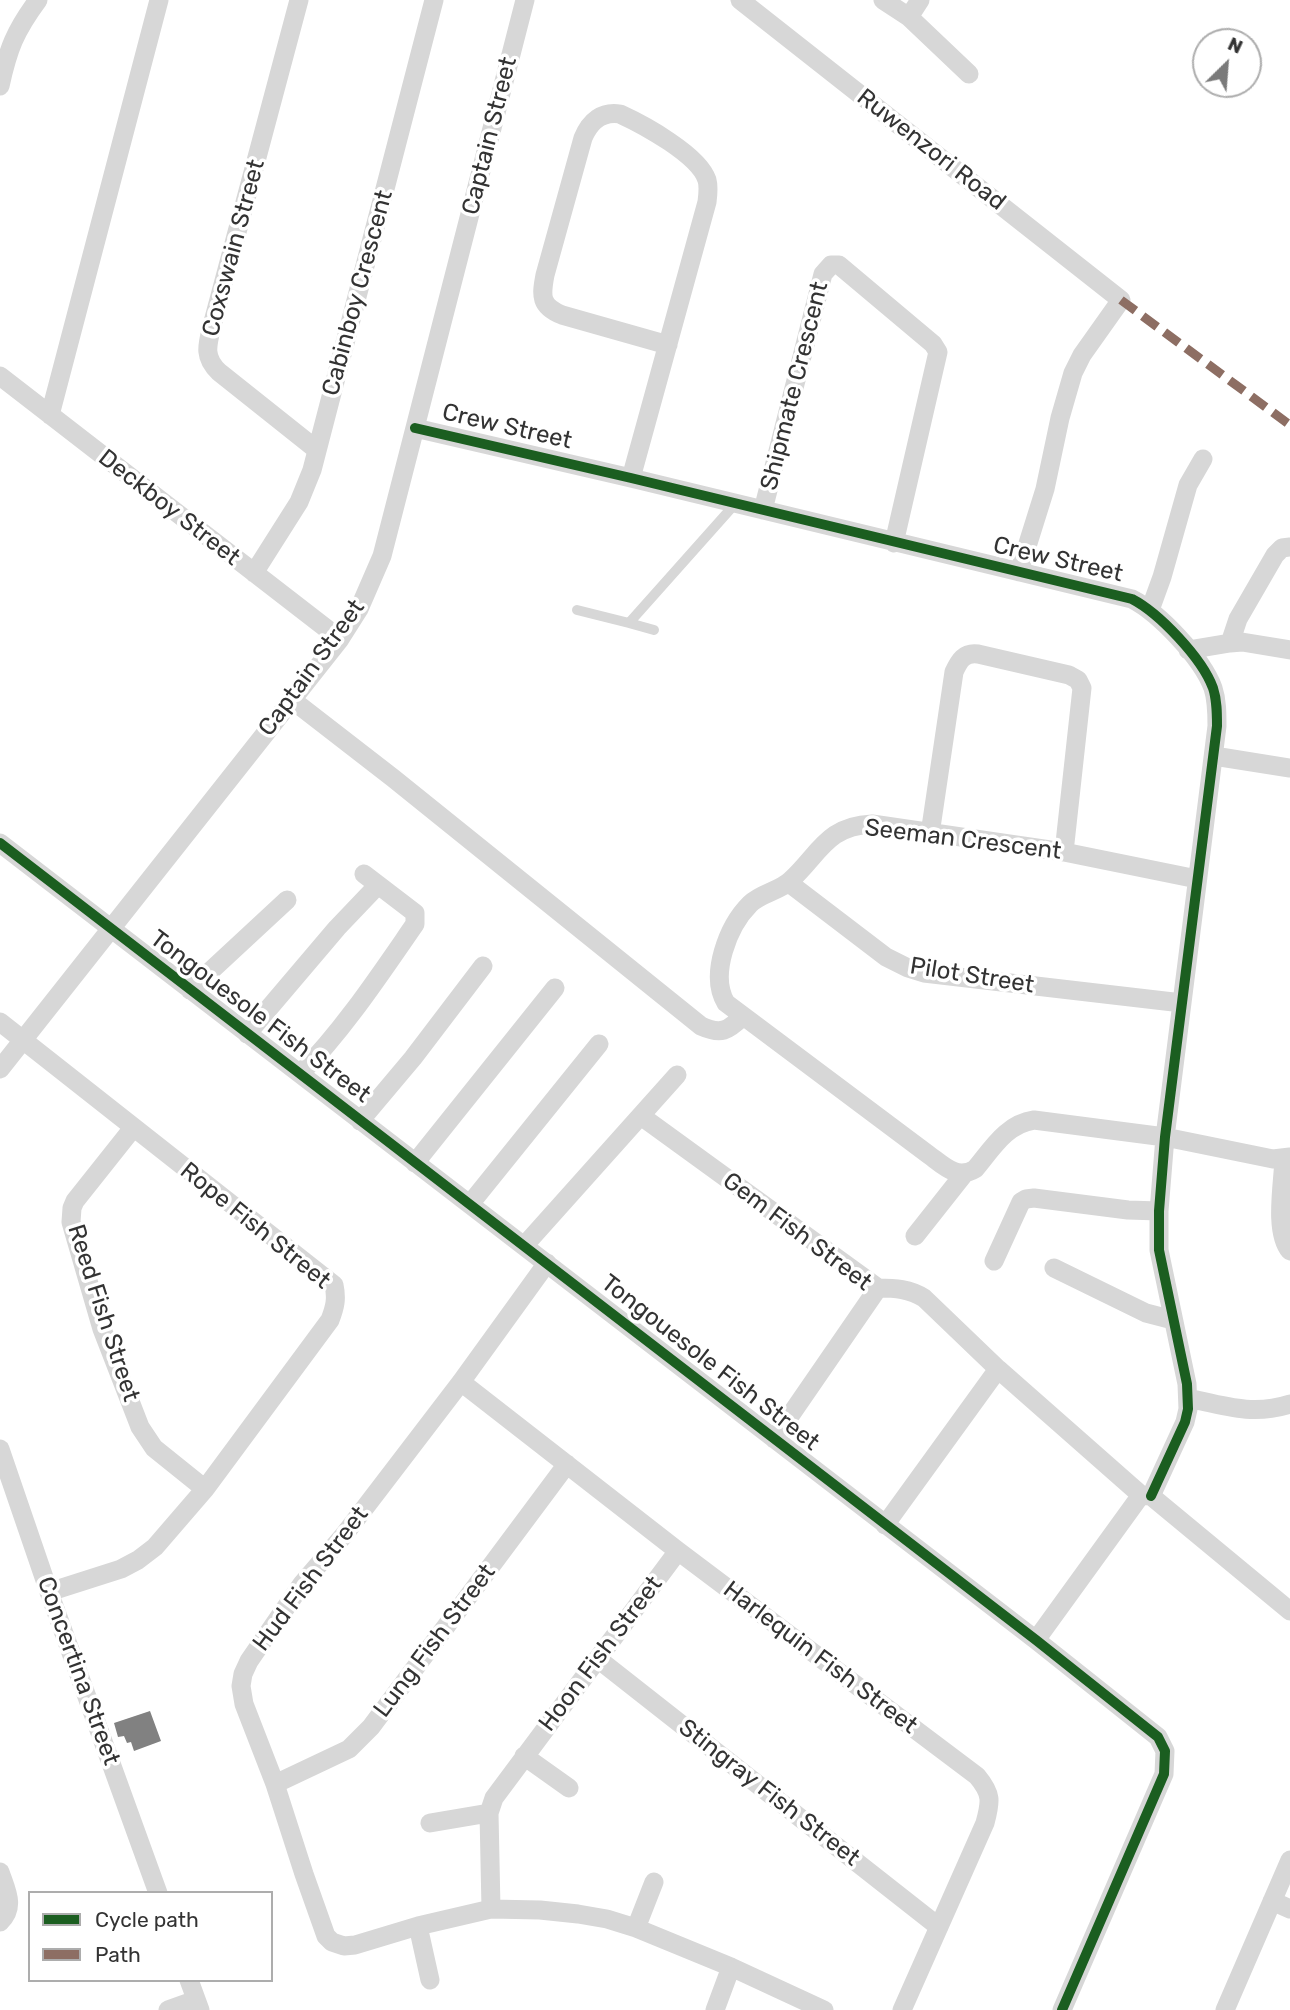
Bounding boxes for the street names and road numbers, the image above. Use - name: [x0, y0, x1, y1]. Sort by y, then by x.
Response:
- street label: Captain Street: [456, 54, 524, 218]
- street label: Ruwenzori Road: [851, 83, 1011, 217]
- street label: Coxswain Street: [197, 156, 271, 340]
- street label: Cabinboy Crescent: [317, 187, 399, 399]
- street label: Shipmate Crescent: [755, 279, 835, 493]
- street label: Crew Street: [439, 398, 575, 456]
- street label: Deckboy Street: [92, 444, 246, 572]
- street label: Crew Street: [990, 531, 1126, 589]
- street label: Captain Street: [253, 594, 371, 742]
- street label: Seeman Crescent: [863, 814, 1063, 866]
- street label: Tongouesole Fish Street: [144, 925, 376, 1109]
- street label: Pilot Street: [908, 952, 1036, 1000]
- street label: Rope Fish Street: [174, 1157, 336, 1295]
- street label: Gem Fish Street: [717, 1167, 877, 1297]
- street label: Reed Fish Street: [61, 1221, 145, 1405]
- street label: Tongouesole Fish Street: [595, 1269, 825, 1457]
- street label: Hud Fish Street: [247, 1501, 375, 1657]
- street label: Lung Fish Street: [368, 1559, 502, 1723]
- street label: Hoon Fish Street: [533, 1571, 669, 1737]
- street label: Concertina Street: [31, 1573, 125, 1769]
- street label: Harlequin Fish Street: [717, 1576, 923, 1740]
- street label: Stingray Fish Street: [673, 1713, 865, 1873]

